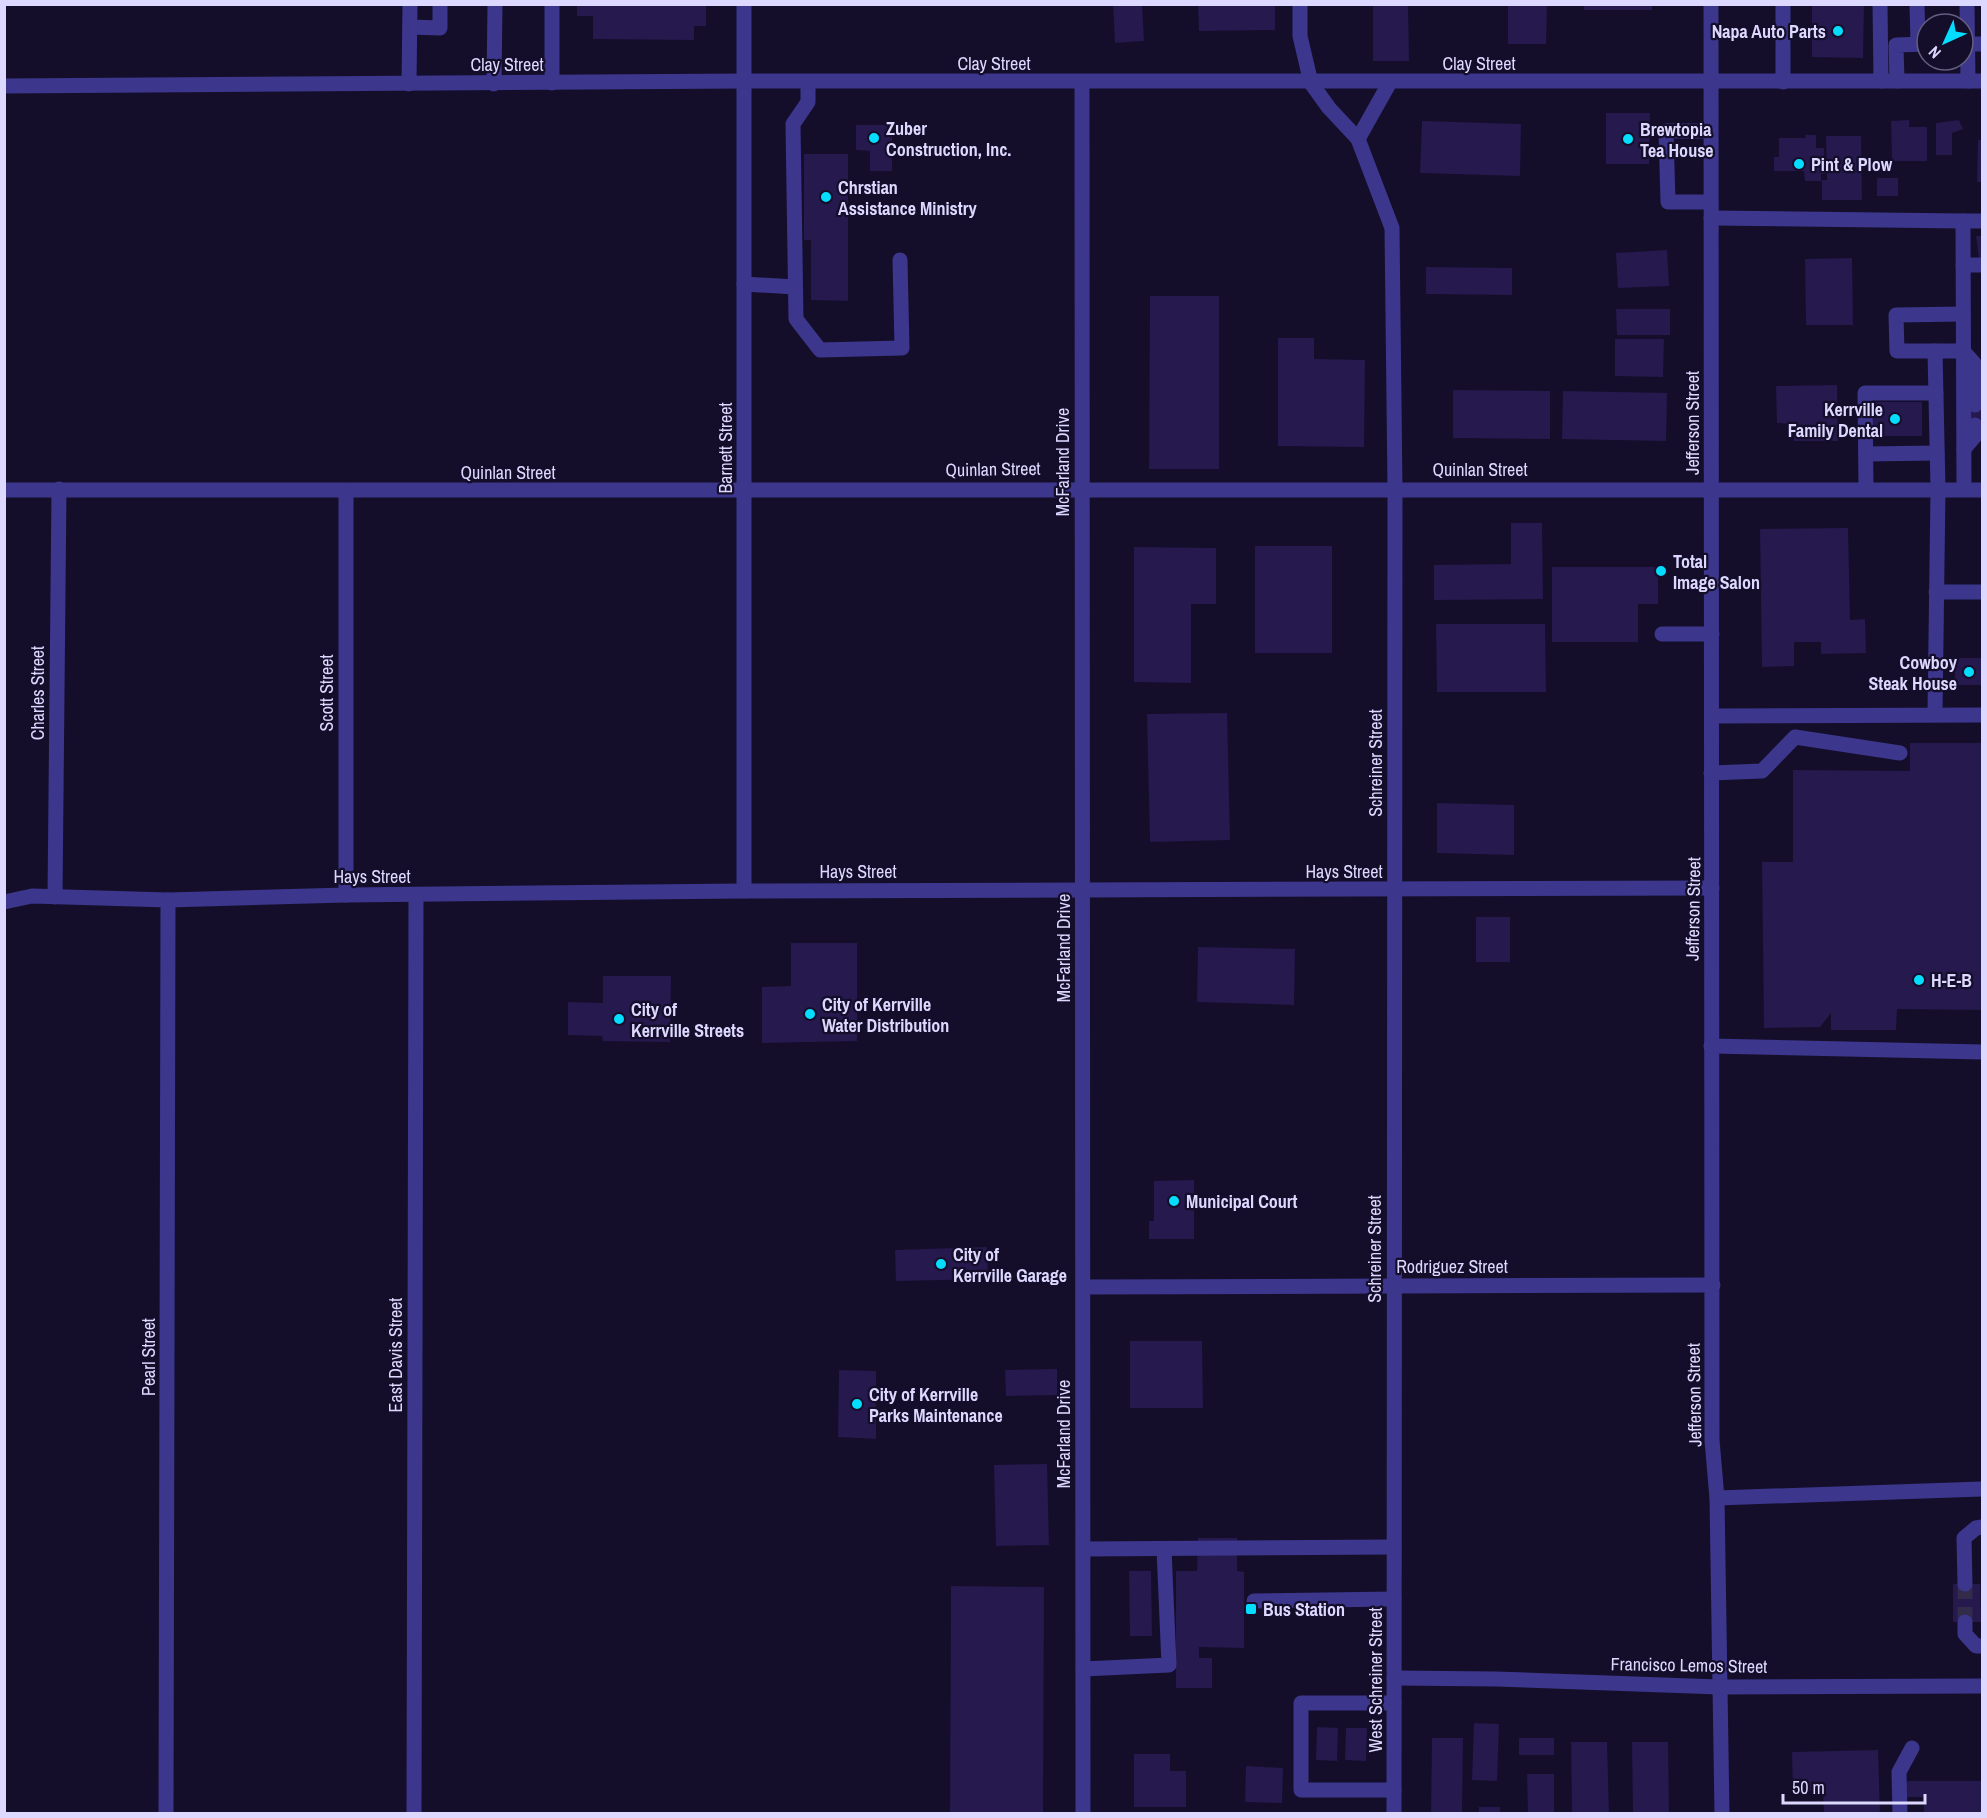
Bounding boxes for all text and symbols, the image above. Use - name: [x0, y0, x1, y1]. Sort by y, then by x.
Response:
- north arrow: [1915, 12, 1975, 72]
- place label: Napa Auto Parts: [1712, 19, 1826, 44]
- marker: Napa Auto Parts: [1831, 24, 1845, 38]
- text: N: [1923, 41, 1946, 64]
- street label: Clay Street: [957, 51, 1031, 76]
- street label: Clay Street: [1442, 51, 1516, 76]
- street label: Clay Street: [470, 52, 544, 77]
- place label: Zuber Construction, Inc.: [886, 116, 1011, 162]
- place label: Brewtopia Tea House: [1640, 117, 1714, 163]
- marker: Zuber Construction, Inc.: [867, 131, 881, 145]
- marker: Brewtopia Tea House: [1621, 132, 1635, 146]
- place label: Pint & Plow: [1811, 152, 1893, 177]
- marker: Pint & Plow: [1792, 157, 1806, 171]
- place label: Chrstian Assistance Ministry: [838, 175, 977, 221]
- marker: Chrstian Assistance Ministry: [819, 190, 833, 204]
- street label: Jefferson Street: [1680, 371, 1705, 475]
- place label: Kerrville Family Dental: [1788, 397, 1883, 443]
- street label: Barnett Street: [713, 402, 738, 494]
- street label: McFarland Drive: [1050, 408, 1075, 516]
- marker: Kerrville Family Dental: [1888, 412, 1902, 426]
- street label: Quinlan Street: [945, 456, 1041, 482]
- street label: Quinlan Street: [1432, 457, 1528, 482]
- street label: Quinlan Street: [460, 460, 556, 485]
- place label: Total Image Salon: [1673, 549, 1760, 595]
- marker: Total Image Salon: [1654, 564, 1668, 578]
- street label: Charles Street: [25, 646, 50, 740]
- place label: Cowboy Steak House: [1868, 650, 1958, 696]
- street label: Scott Street: [314, 654, 339, 732]
- marker: Cowboy Steak House: [1962, 665, 1976, 679]
- street label: Schreiner Street: [1363, 709, 1388, 817]
- street label: Jefferson Street: [1680, 857, 1706, 961]
- street label: Hays Street: [819, 859, 897, 884]
- street label: Hays Street: [1305, 859, 1383, 884]
- street label: Hays Street: [333, 864, 411, 889]
- street label: McFarland Drive: [1051, 894, 1076, 1002]
- place label: H-E-B: [1931, 968, 1972, 993]
- marker: H-E-B: [1912, 973, 1926, 987]
- place label: City of Kerrville Water Distribution: [822, 992, 949, 1038]
- place label: City of Kerrville Streets: [631, 997, 744, 1043]
- marker: City of Kerrville Water Distribution: [803, 1007, 817, 1021]
- marker: City of Kerrville Streets: [612, 1012, 626, 1026]
- place label: Municipal Court: [1186, 1189, 1298, 1214]
- marker: Municipal Court: [1167, 1194, 1181, 1208]
- street label: Schreiner Street: [1362, 1195, 1387, 1303]
- place label: City of Kerrville Garage: [953, 1242, 1067, 1288]
- street label: Rodriguez Street: [1396, 1254, 1508, 1279]
- marker: City of Kerrville Garage: [934, 1257, 948, 1271]
- street label: East Davis Street: [383, 1298, 408, 1412]
- street label: Pearl Street: [136, 1318, 161, 1396]
- street label: Jefferson Street: [1681, 1343, 1707, 1447]
- street label: McFarland Drive: [1051, 1380, 1076, 1488]
- place label: City of Kerrville Parks Maintenance: [869, 1382, 1003, 1428]
- marker: City of Kerrville Parks Maintenance: [850, 1397, 864, 1411]
- place label: Bus Station: [1263, 1597, 1345, 1622]
- marker: Bus Station: [1244, 1602, 1258, 1616]
- street label: West Schreiner Street: [1363, 1608, 1388, 1752]
- street label: Francisco Lemos Street: [1610, 1651, 1768, 1679]
- scale bar: [1783, 1767, 1926, 1805]
- text: 50 m: [1792, 1775, 1825, 1800]

